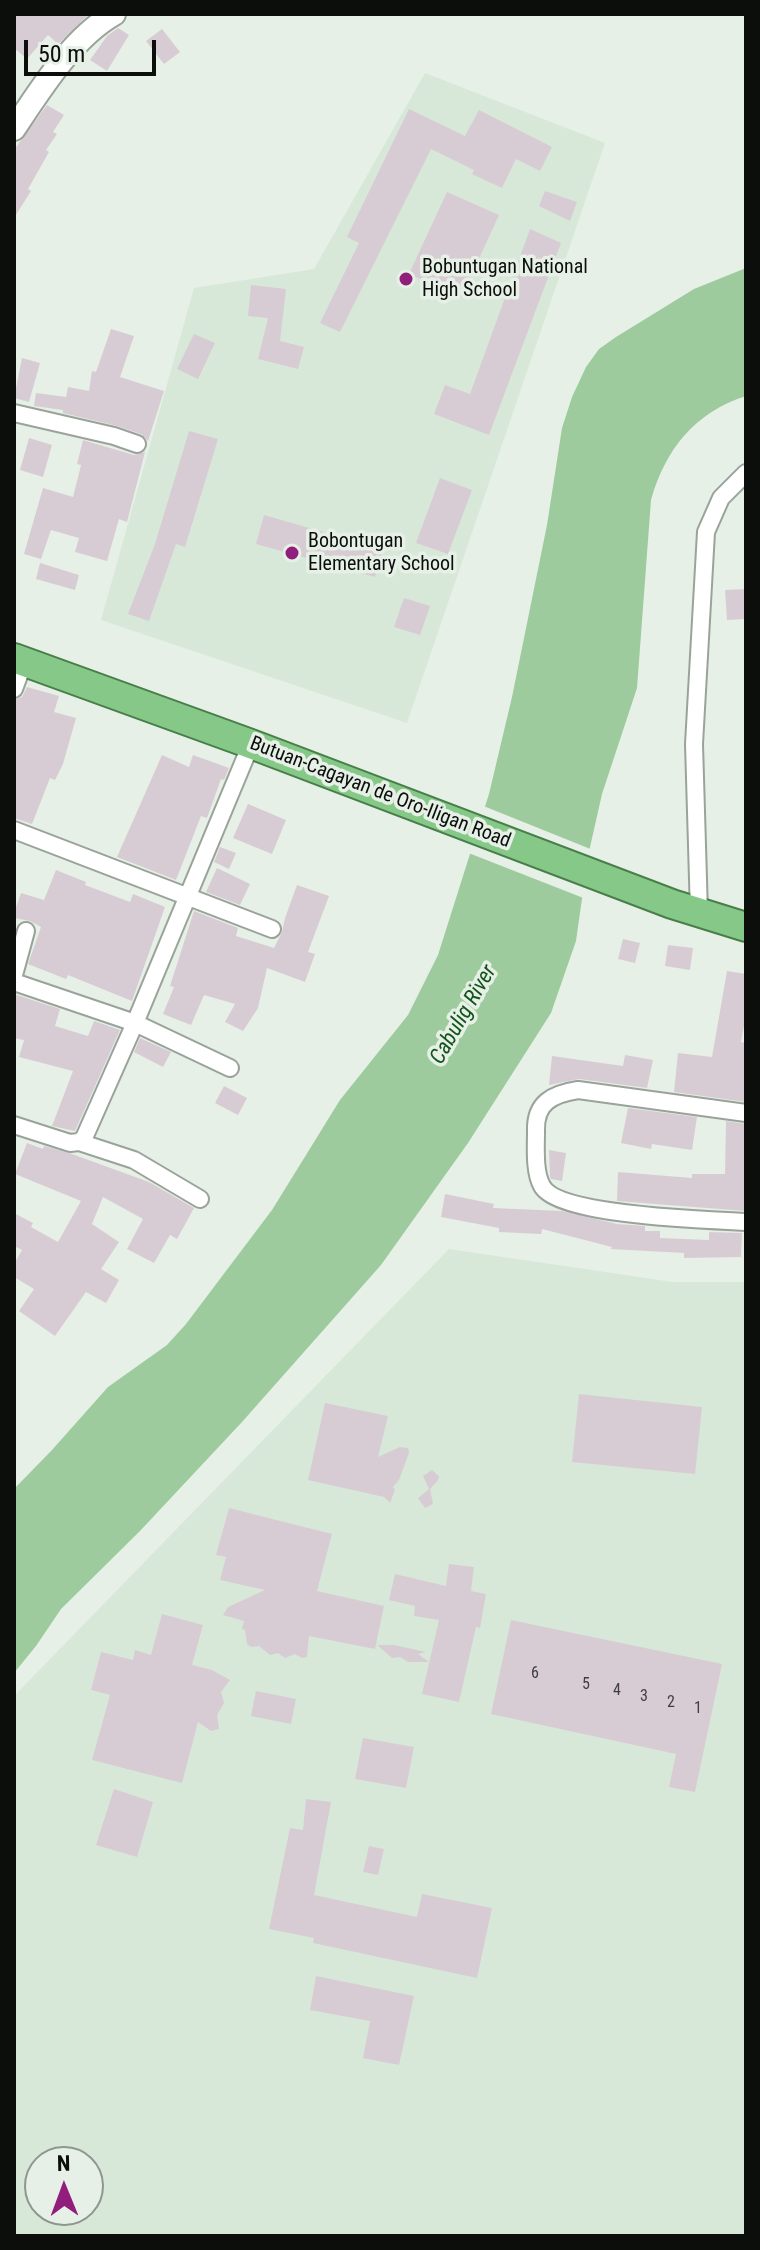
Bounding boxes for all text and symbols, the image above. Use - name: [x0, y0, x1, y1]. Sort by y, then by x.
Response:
- scale bar: [28, 24, 160, 74]
- text: 50 m: [38, 40, 85, 68]
- place label: Bobuntugan National High School: [422, 256, 588, 303]
- marker: Bobuntugan National High School: [397, 270, 415, 288]
- place label: Bobontugan Elementary School: [308, 530, 455, 577]
- marker: Bobontugan Elementary School: [283, 544, 301, 562]
- street label: Butuan-Cagayan de Oro-Iligan Road: [246, 732, 514, 854]
- water label: Cabulig River: [425, 961, 503, 1069]
- house number: 6: [531, 1664, 539, 1684]
- house number: 5: [582, 1675, 590, 1695]
- house number: 4: [613, 1681, 621, 1701]
- house number: 3: [640, 1687, 648, 1707]
- house number: 2: [667, 1693, 675, 1713]
- house number: 1: [694, 1699, 702, 1719]
- north arrow: [24, 2146, 104, 2226]
- text: N: [57, 2151, 71, 2176]

